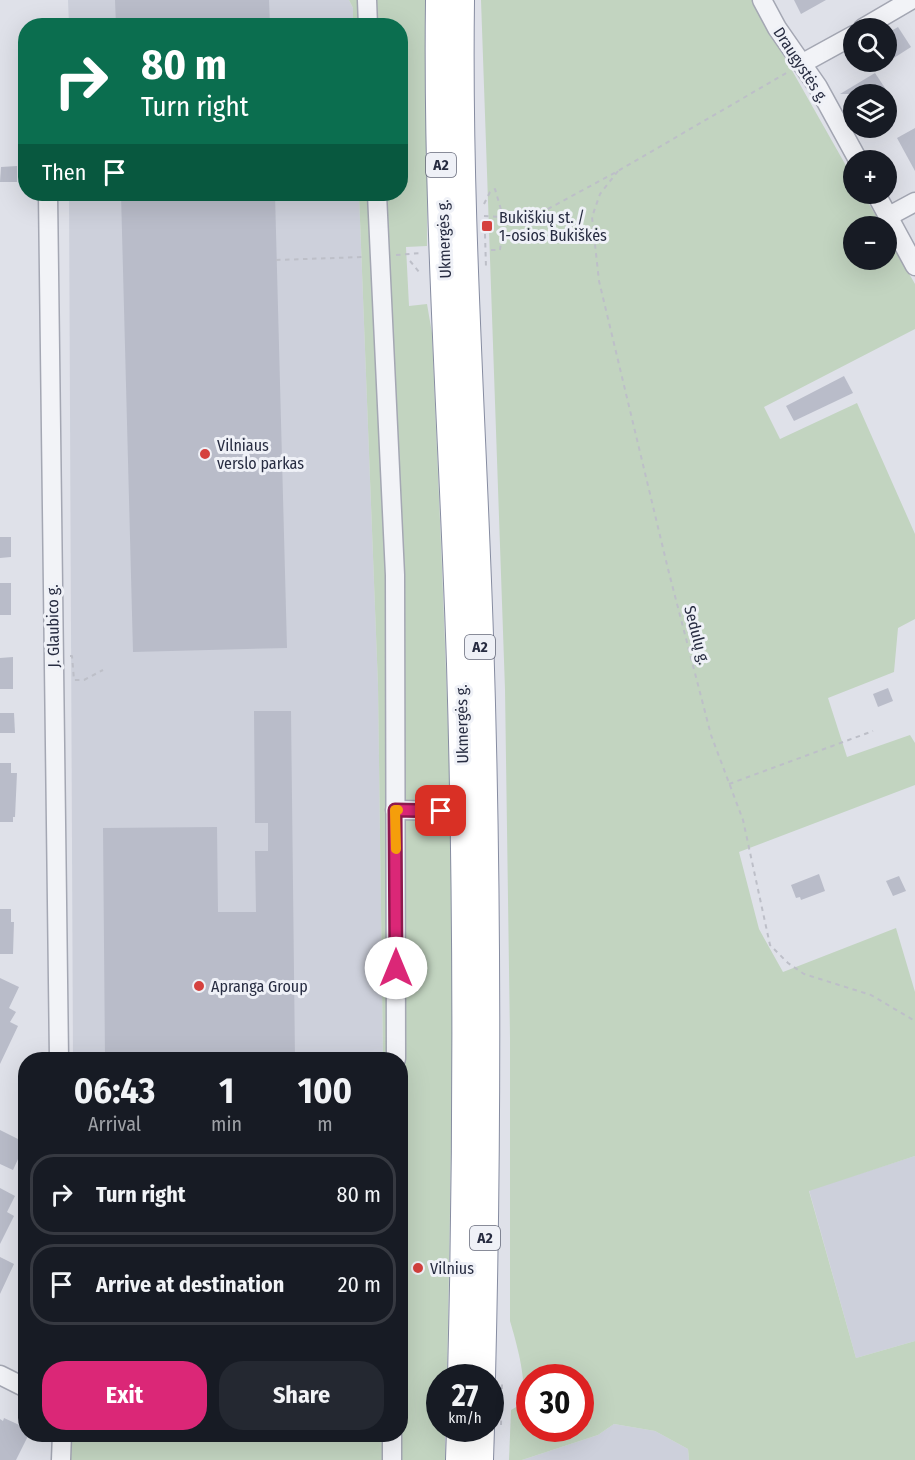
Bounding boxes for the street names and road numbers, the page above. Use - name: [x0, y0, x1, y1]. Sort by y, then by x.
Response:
- street label: Draugystės g.: [770, 24, 832, 106]
- road number: A2: [426, 153, 456, 177]
- street label: Ukmergės g.: [433, 199, 455, 279]
- street label: J. Glaubico g.: [43, 584, 63, 668]
- street label: Sedulų g.: [680, 604, 714, 666]
- road number: A2: [465, 635, 495, 659]
- street label: Ukmergės g.: [452, 684, 472, 764]
- road number: A2: [470, 1226, 500, 1250]

